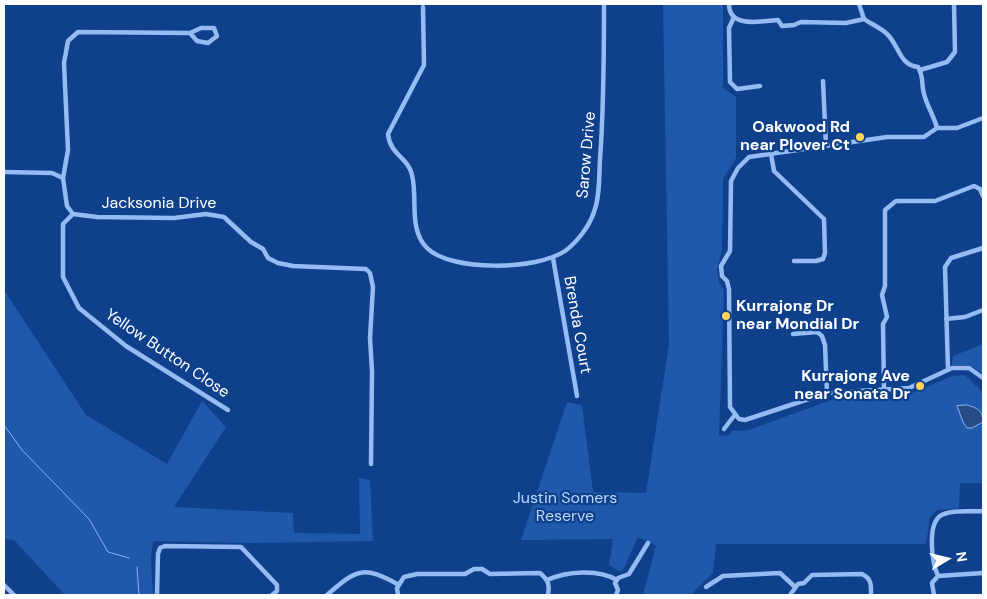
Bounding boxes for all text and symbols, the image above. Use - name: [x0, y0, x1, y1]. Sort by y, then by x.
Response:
- street label: Sarow Drive: [574, 111, 600, 199]
- place label: Oakwood Rd near Plover Ct: [740, 118, 850, 156]
- marker: Oakwood Rd near Plover Ct: [854, 131, 866, 143]
- street label: Jacksonia Drive: [102, 194, 216, 214]
- street label: Brenda Court: [559, 275, 595, 375]
- place label: Kurrajong Dr near Mondial Dr: [736, 297, 859, 335]
- street label: Yellow Button Close: [101, 305, 233, 403]
- marker: Kurrajong Dr near Mondial Dr: [720, 310, 732, 322]
- place label: Kurrajong Ave near Sonata Dr: [794, 367, 910, 405]
- marker: Kurrajong Ave near Sonata Dr: [914, 380, 926, 392]
- park label: Justin Somers Reserve: [513, 489, 617, 527]
- north arrow: [922, 534, 972, 584]
- text: N: [952, 550, 972, 563]

